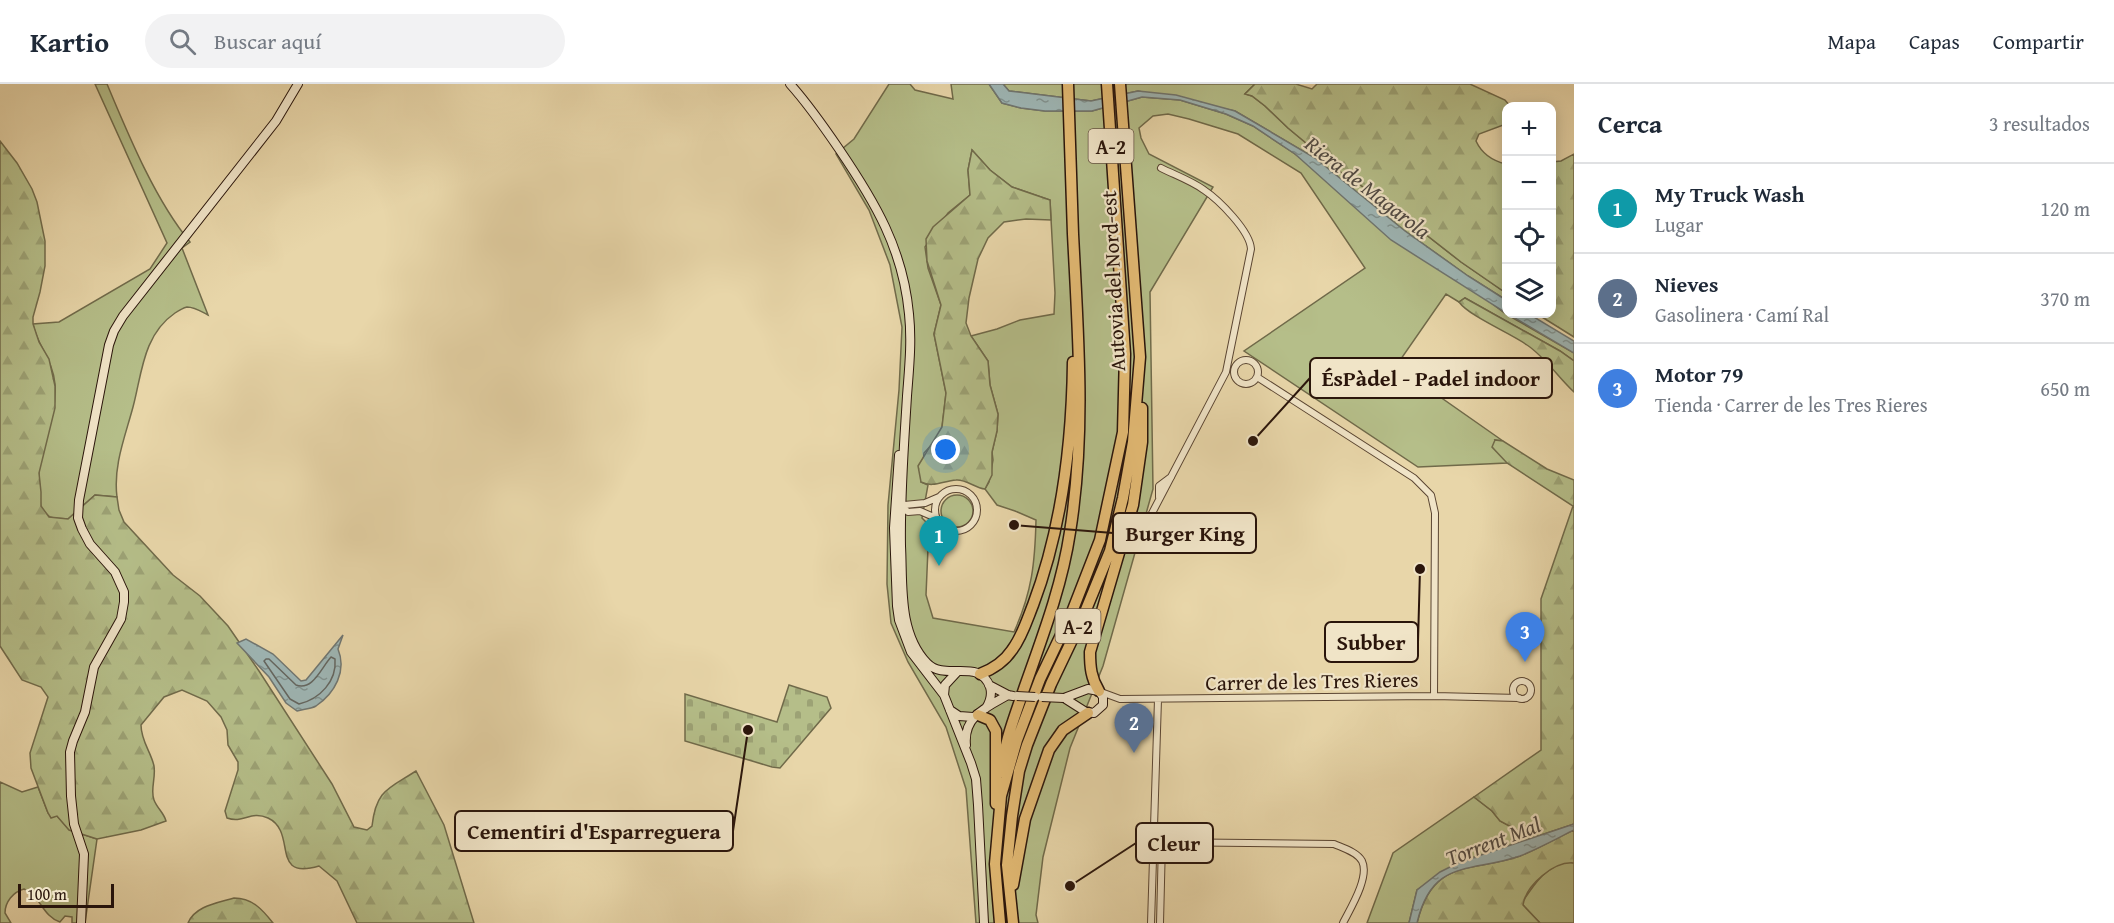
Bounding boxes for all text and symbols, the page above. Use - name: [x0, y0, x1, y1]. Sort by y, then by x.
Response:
- search box: [145, 14, 565, 68]
- text: Kartio: [30, 21, 109, 62]
- icon: search: [166, 25, 199, 58]
- text: Buscar aquí: [214, 25, 321, 57]
- text: Mapa: [1827, 26, 1876, 57]
- text: Capas: [1909, 26, 1960, 57]
- text: Compartir: [1993, 26, 2084, 57]
- map controls: [1502, 102, 1556, 318]
- button: +: [1502, 102, 1556, 156]
- text: Cerca: [1598, 104, 1662, 143]
- text: 3 resultados: [1989, 109, 2090, 138]
- water label: Riera de Magarola: [1297, 127, 1438, 246]
- road number: A-2: [1088, 129, 1134, 163]
- button: −: [1502, 156, 1556, 210]
- text: My Truck Wash: [1655, 178, 1805, 210]
- street label: Autovia del Nord-est: [1093, 189, 1133, 372]
- text: 1: [1612, 194, 1623, 223]
- text: 120 m: [2040, 194, 2090, 223]
- button: locate: [1502, 210, 1556, 264]
- text: Lugar: [1655, 210, 1703, 239]
- button: layers: [1502, 264, 1556, 318]
- text: Nieves: [1655, 268, 1718, 300]
- text: 2: [1612, 284, 1623, 313]
- text: 370 m: [2040, 284, 2090, 313]
- text: Gasolinera · Camí Ral: [1655, 300, 1829, 329]
- callout: ÉsPàdel - Padel indoor: [1310, 358, 1552, 398]
- text: Motor 79: [1655, 358, 1743, 390]
- text: ÉsPàdel - Padel indoor: [1322, 362, 1540, 394]
- text: 3: [1612, 374, 1623, 403]
- text: 650 m: [2040, 374, 2090, 403]
- text: Tienda · Carrer de les Tres Rieres: [1655, 390, 1928, 419]
- your location: [931, 435, 960, 464]
- callout: Burger King: [1113, 513, 1256, 553]
- pin: 1: [920, 516, 958, 566]
- text: Burger King: [1126, 517, 1245, 549]
- road number: A-2: [1056, 609, 1100, 643]
- pin: 3: [1506, 612, 1544, 662]
- callout: Subber: [1325, 622, 1418, 662]
- text: Subber: [1336, 626, 1406, 658]
- street label: Carrer de les Tres Rieres: [1205, 664, 1419, 698]
- pin: 2: [1114, 704, 1154, 753]
- water label: Torrent Mal: [1441, 808, 1545, 874]
- callout: Cementiri d'Esparreguera: [455, 811, 733, 851]
- text: Cementiri d'Esparreguera: [467, 815, 721, 847]
- callout: Cleur: [1136, 823, 1213, 863]
- text: Cleur: [1148, 827, 1200, 859]
- scale bar: [18, 881, 114, 908]
- text: 100 m: [27, 882, 67, 906]

